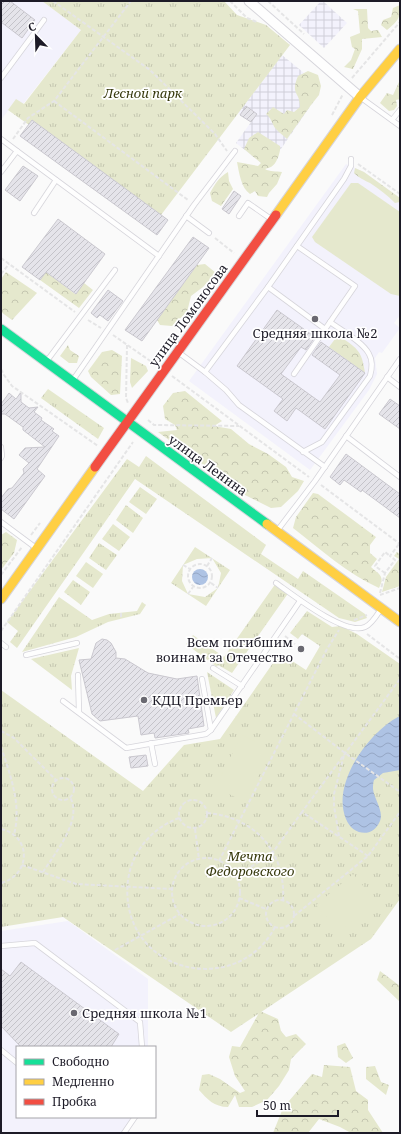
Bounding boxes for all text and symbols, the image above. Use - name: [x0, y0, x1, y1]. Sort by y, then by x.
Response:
- north arrow: [16, 16, 56, 56]
- text: С: [26, 18, 38, 35]
- park label: Лесной парк: [103, 84, 183, 102]
- street label: улица Ломоносова: [144, 260, 232, 370]
- marker: Средняя школа №2: [310, 314, 320, 324]
- place label: Средняя школа №2: [253, 324, 377, 342]
- street label: улица Ленина: [165, 430, 251, 500]
- place label: Всем погибшим воинам за Отечество: [156, 633, 293, 666]
- marker: Всем погибшим воинам за Отечество: [296, 644, 306, 654]
- place label: КДЦ Премьер: [152, 691, 243, 709]
- marker: КДЦ Премьер: [139, 695, 149, 705]
- park label: Мечта Федоровского: [206, 847, 294, 880]
- place label: Средняя школа №1: [82, 1004, 207, 1022]
- marker: Средняя школа №1: [69, 1008, 79, 1018]
- legend: [16, 1046, 156, 1118]
- text: Свободно: [52, 1053, 109, 1070]
- text: Медленно: [52, 1073, 114, 1090]
- scale bar: [257, 1092, 338, 1118]
- text: Пробка: [52, 1093, 97, 1110]
- text: 50 m: [263, 1097, 291, 1114]

